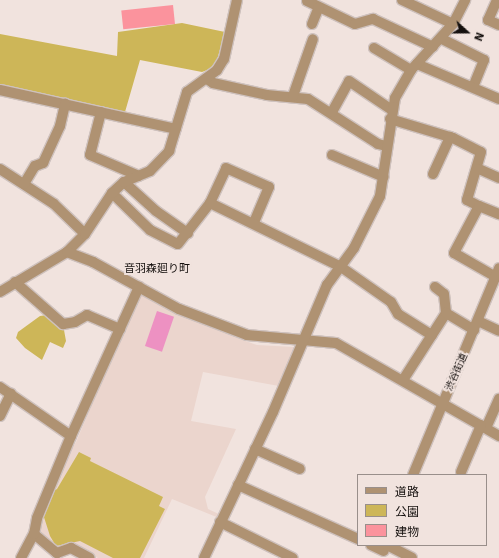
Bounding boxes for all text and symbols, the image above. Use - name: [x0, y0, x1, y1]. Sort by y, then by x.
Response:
- north arrow: [447, 12, 487, 52]
- text: N: [471, 30, 486, 43]
- district label: 音羽森廻り町: [124, 262, 190, 276]
- street label: 渋谷街道: [442, 351, 470, 393]
- legend: [357, 474, 487, 546]
- text: 道路: [395, 485, 419, 499]
- text: 公園: [395, 505, 419, 519]
- text: 建物: [395, 525, 419, 539]

